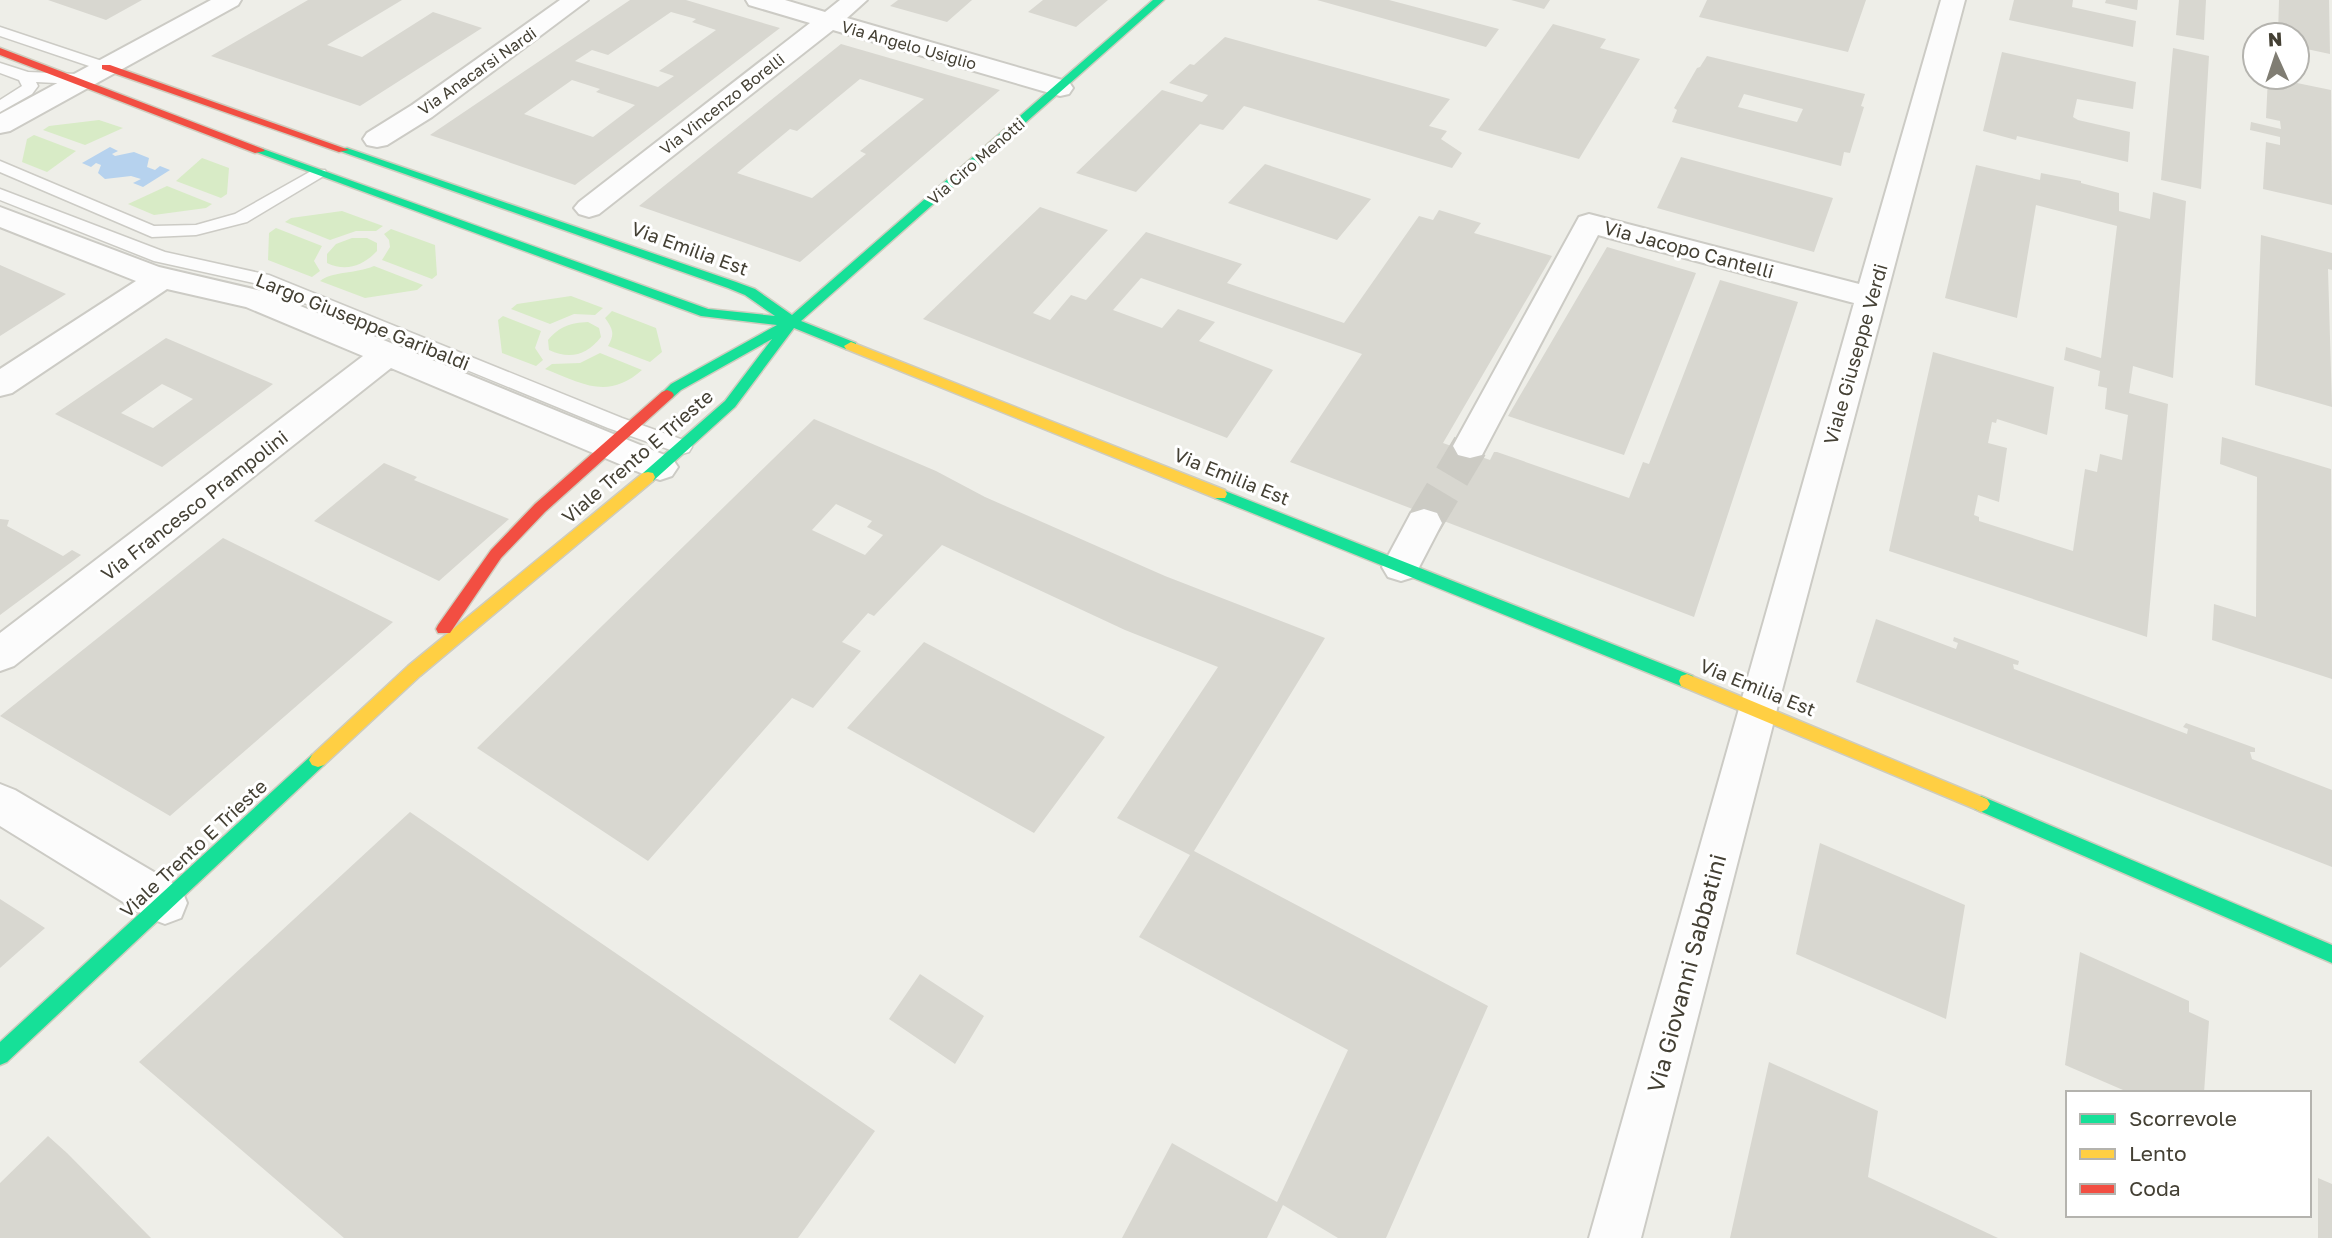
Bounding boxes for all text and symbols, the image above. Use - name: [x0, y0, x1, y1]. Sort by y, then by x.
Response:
- street label: Via Angelo Usiglio: [839, 16, 979, 74]
- north arrow: [2241, 21, 2311, 91]
- street label: Via Anacarsi Nardi: [414, 23, 540, 119]
- text: N: [2267, 27, 2283, 50]
- street label: Via Vincenzo Borelli: [656, 49, 788, 159]
- street label: Via Ciro Menotti: [923, 113, 1029, 209]
- street label: Via Jacopo Cantelli: [1601, 215, 1777, 283]
- street label: Via Emilia Est: [628, 216, 752, 280]
- street label: Viale Giuseppe Verdi: [1818, 261, 1892, 447]
- street label: Largo Giuseppe Garibaldi: [253, 267, 473, 375]
- street label: Viale Trento E Trieste: [557, 384, 717, 528]
- street label: Via Francesco Prampolini: [96, 425, 292, 585]
- street label: Via Emilia Est: [1171, 442, 1293, 510]
- street label: Via Emilia Est: [1697, 653, 1819, 721]
- street label: Viale Trento E Trieste: [115, 774, 271, 922]
- street label: Via Giovanni Sabbatini: [1641, 851, 1731, 1095]
- legend: [2066, 1091, 2311, 1217]
- text: Scorrevole: [2129, 1105, 2237, 1131]
- text: Lento: [2129, 1140, 2187, 1166]
- text: Coda: [2129, 1175, 2181, 1201]

